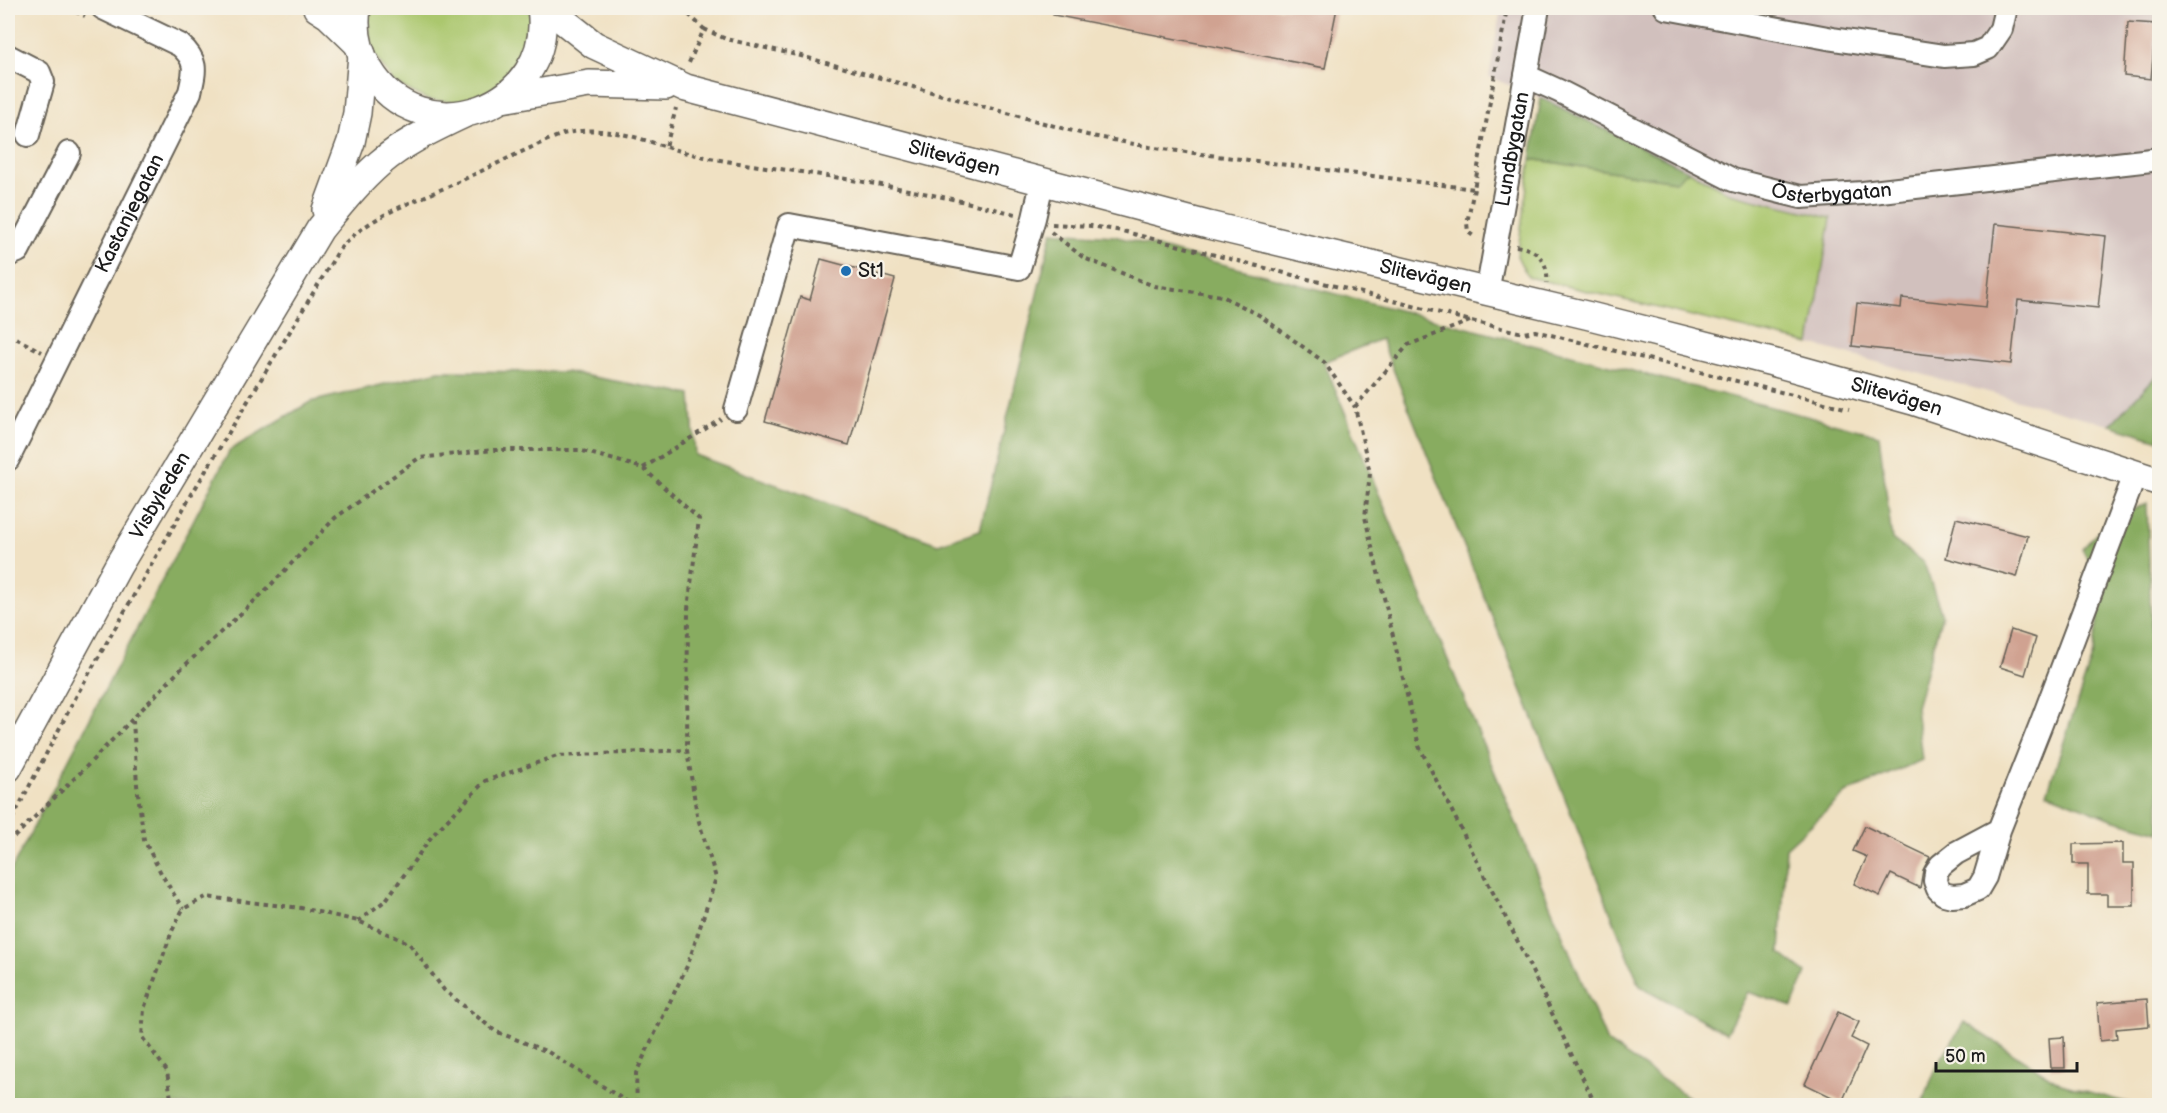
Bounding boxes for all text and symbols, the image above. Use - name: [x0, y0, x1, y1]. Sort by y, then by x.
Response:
- street label: Lundbygatan: [1491, 90, 1535, 208]
- street label: Slitevägen: [906, 135, 1003, 182]
- street label: Kastanjegatan: [90, 150, 169, 277]
- street label: Österbygatan: [1769, 177, 1893, 209]
- street label: Slitevägen: [1377, 254, 1474, 299]
- place label: St1: [858, 259, 884, 283]
- marker: St1: [839, 264, 853, 278]
- street label: Slitevägen: [1848, 372, 1945, 422]
- street label: Visbyleden: [125, 448, 196, 544]
- scale bar: [1936, 1035, 2077, 1073]
- text: 50 m: [1945, 1046, 1986, 1067]

